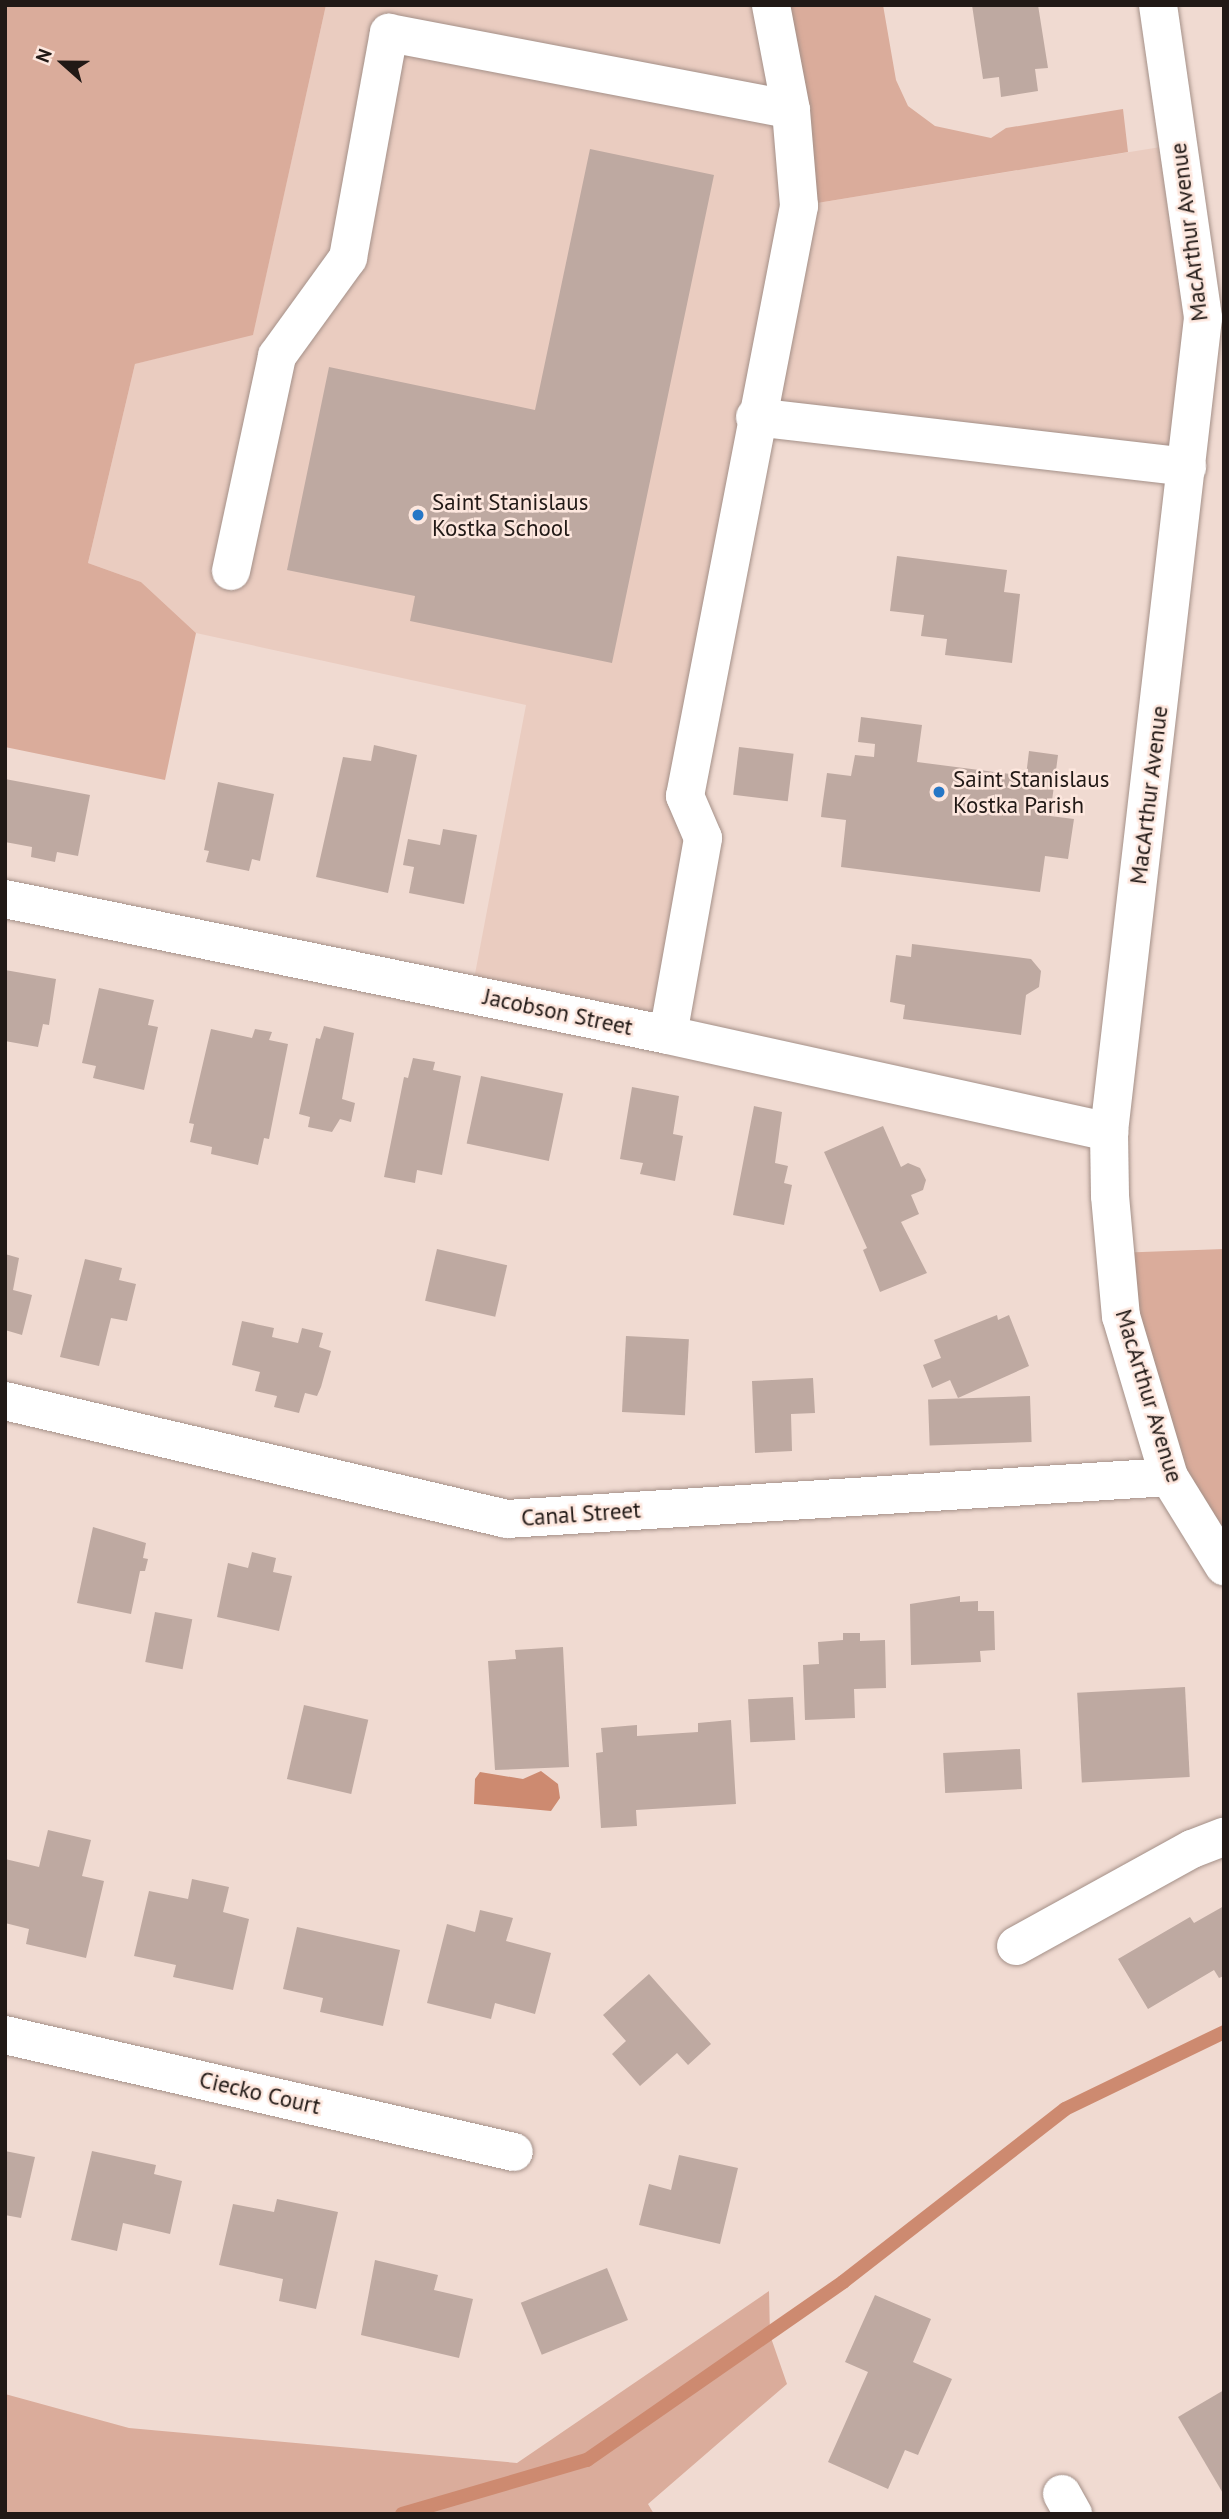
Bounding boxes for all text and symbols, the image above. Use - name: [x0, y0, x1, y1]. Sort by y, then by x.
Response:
- north arrow: [28, 28, 98, 98]
- text: N: [30, 45, 57, 66]
- street label: MacArthur Avenue: [1164, 141, 1214, 323]
- place label: Saint Stanislaus Kostka School: [432, 488, 588, 542]
- marker: Saint Stanislaus Kostka School: [410, 507, 426, 523]
- street label: MacArthur Avenue: [1124, 704, 1174, 886]
- place label: Saint Stanislaus Kostka Parish: [953, 765, 1109, 819]
- marker: Saint Stanislaus Kostka Parish: [931, 784, 947, 800]
- street label: Jacobson Street: [481, 983, 635, 1041]
- street label: MacArthur Avenue: [1109, 1306, 1189, 1486]
- street label: Canal Street: [520, 1496, 642, 1532]
- street label: Ciecko Court: [197, 2066, 323, 2120]

